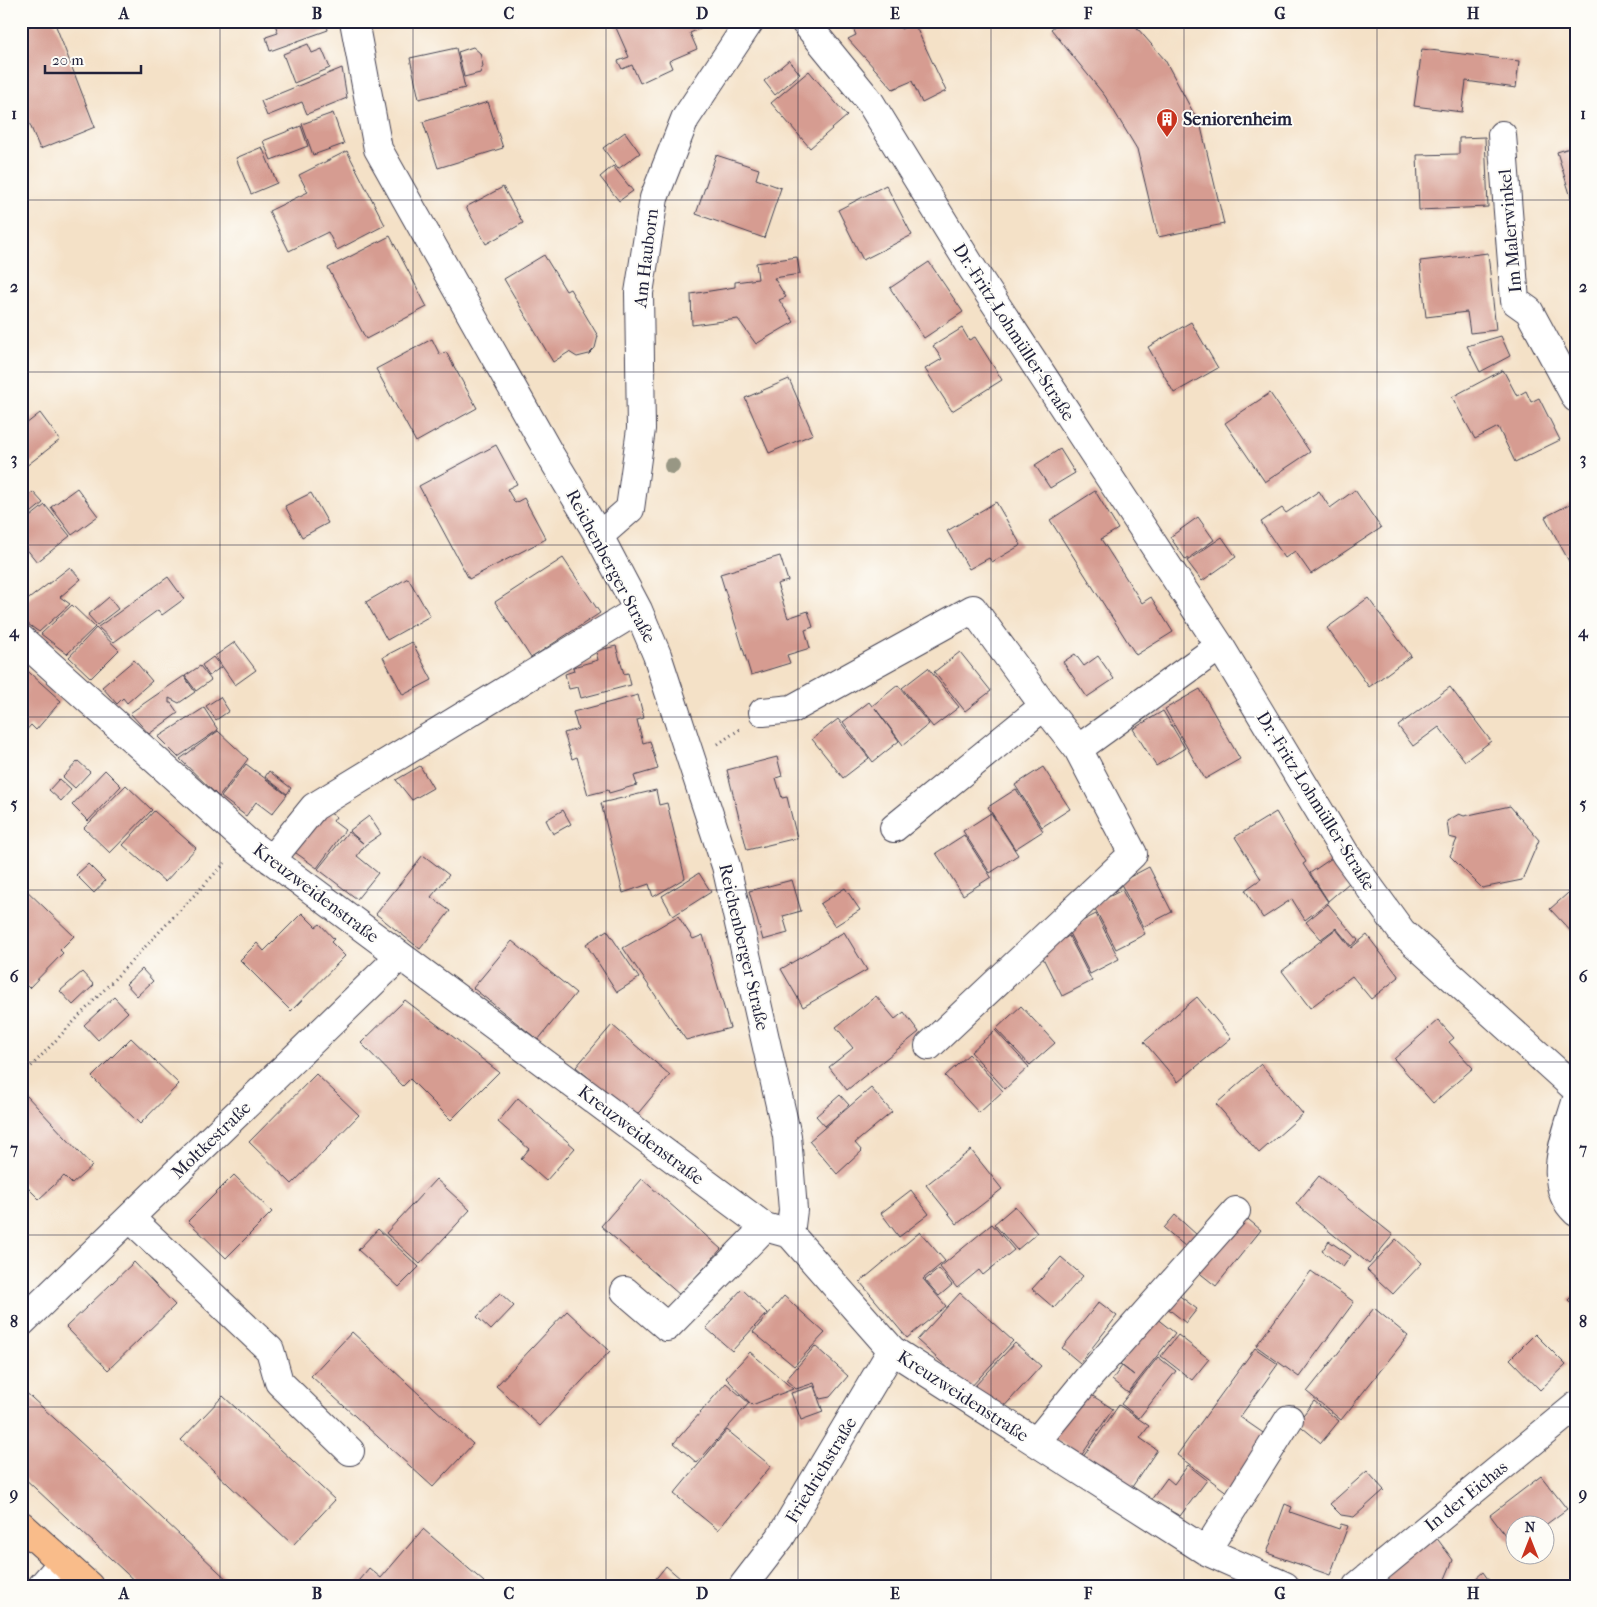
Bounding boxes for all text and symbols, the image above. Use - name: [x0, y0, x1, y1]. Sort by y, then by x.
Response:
- text: A: [118, 4, 130, 23]
- text: B: [312, 4, 322, 23]
- text: C: [504, 4, 515, 23]
- text: D: [696, 4, 708, 23]
- text: E: [890, 4, 900, 23]
- text: F: [1083, 4, 1093, 23]
- text: G: [1274, 4, 1286, 23]
- text: H: [1467, 4, 1480, 23]
- scale bar: [45, 42, 141, 74]
- text: 20 m: [52, 51, 84, 69]
- text: 1: [11, 104, 17, 123]
- text: 1: [1580, 104, 1586, 123]
- building icon: Seniorenheim: [1155, 107, 1179, 138]
- place label: Seniorenheim: [1183, 109, 1293, 130]
- street label: Im Malerwinkel: [1495, 168, 1526, 294]
- street label: Am Hauborn: [630, 207, 663, 310]
- street label: Dr.-Fritz-Lohmüller-Straße: [948, 240, 1079, 425]
- text: 2: [10, 277, 18, 296]
- text: 2: [1579, 277, 1587, 296]
- text: 3: [11, 449, 17, 469]
- text: 3: [1580, 449, 1586, 469]
- street label: Reichenberger Straße: [561, 486, 660, 647]
- text: 4: [8, 622, 20, 642]
- text: 4: [1577, 622, 1589, 642]
- street label: Dr.-Fritz-Lohmüller-Straße: [1252, 708, 1379, 895]
- text: 5: [11, 794, 18, 813]
- text: 5: [1580, 794, 1587, 813]
- street label: Kreuzweidenstraße: [249, 839, 383, 948]
- street label: Reichenberger Straße: [714, 862, 773, 1033]
- text: 6: [10, 967, 19, 986]
- text: 6: [1579, 967, 1588, 986]
- street label: Kreuzweidenstraße: [574, 1081, 708, 1190]
- street label: Moltkestraße: [167, 1097, 255, 1183]
- text: 7: [9, 1139, 18, 1158]
- text: 7: [1578, 1139, 1587, 1158]
- text: 8: [10, 1312, 18, 1331]
- text: 8: [1579, 1312, 1587, 1331]
- street label: Kreuzweidenstraße: [893, 1346, 1032, 1447]
- street label: Friedrichstraße: [782, 1413, 861, 1527]
- street label: In der Eichas: [1421, 1456, 1512, 1536]
- text: 9: [9, 1484, 18, 1504]
- text: 9: [1578, 1484, 1587, 1504]
- north arrow: [1504, 1514, 1554, 1564]
- text: N: [1525, 1519, 1536, 1536]
- text: A: [118, 1584, 130, 1603]
- text: B: [312, 1584, 322, 1603]
- text: C: [504, 1584, 515, 1603]
- text: D: [696, 1584, 708, 1603]
- text: E: [890, 1584, 900, 1603]
- text: F: [1083, 1584, 1093, 1603]
- text: G: [1274, 1584, 1286, 1603]
- text: H: [1467, 1584, 1480, 1603]

